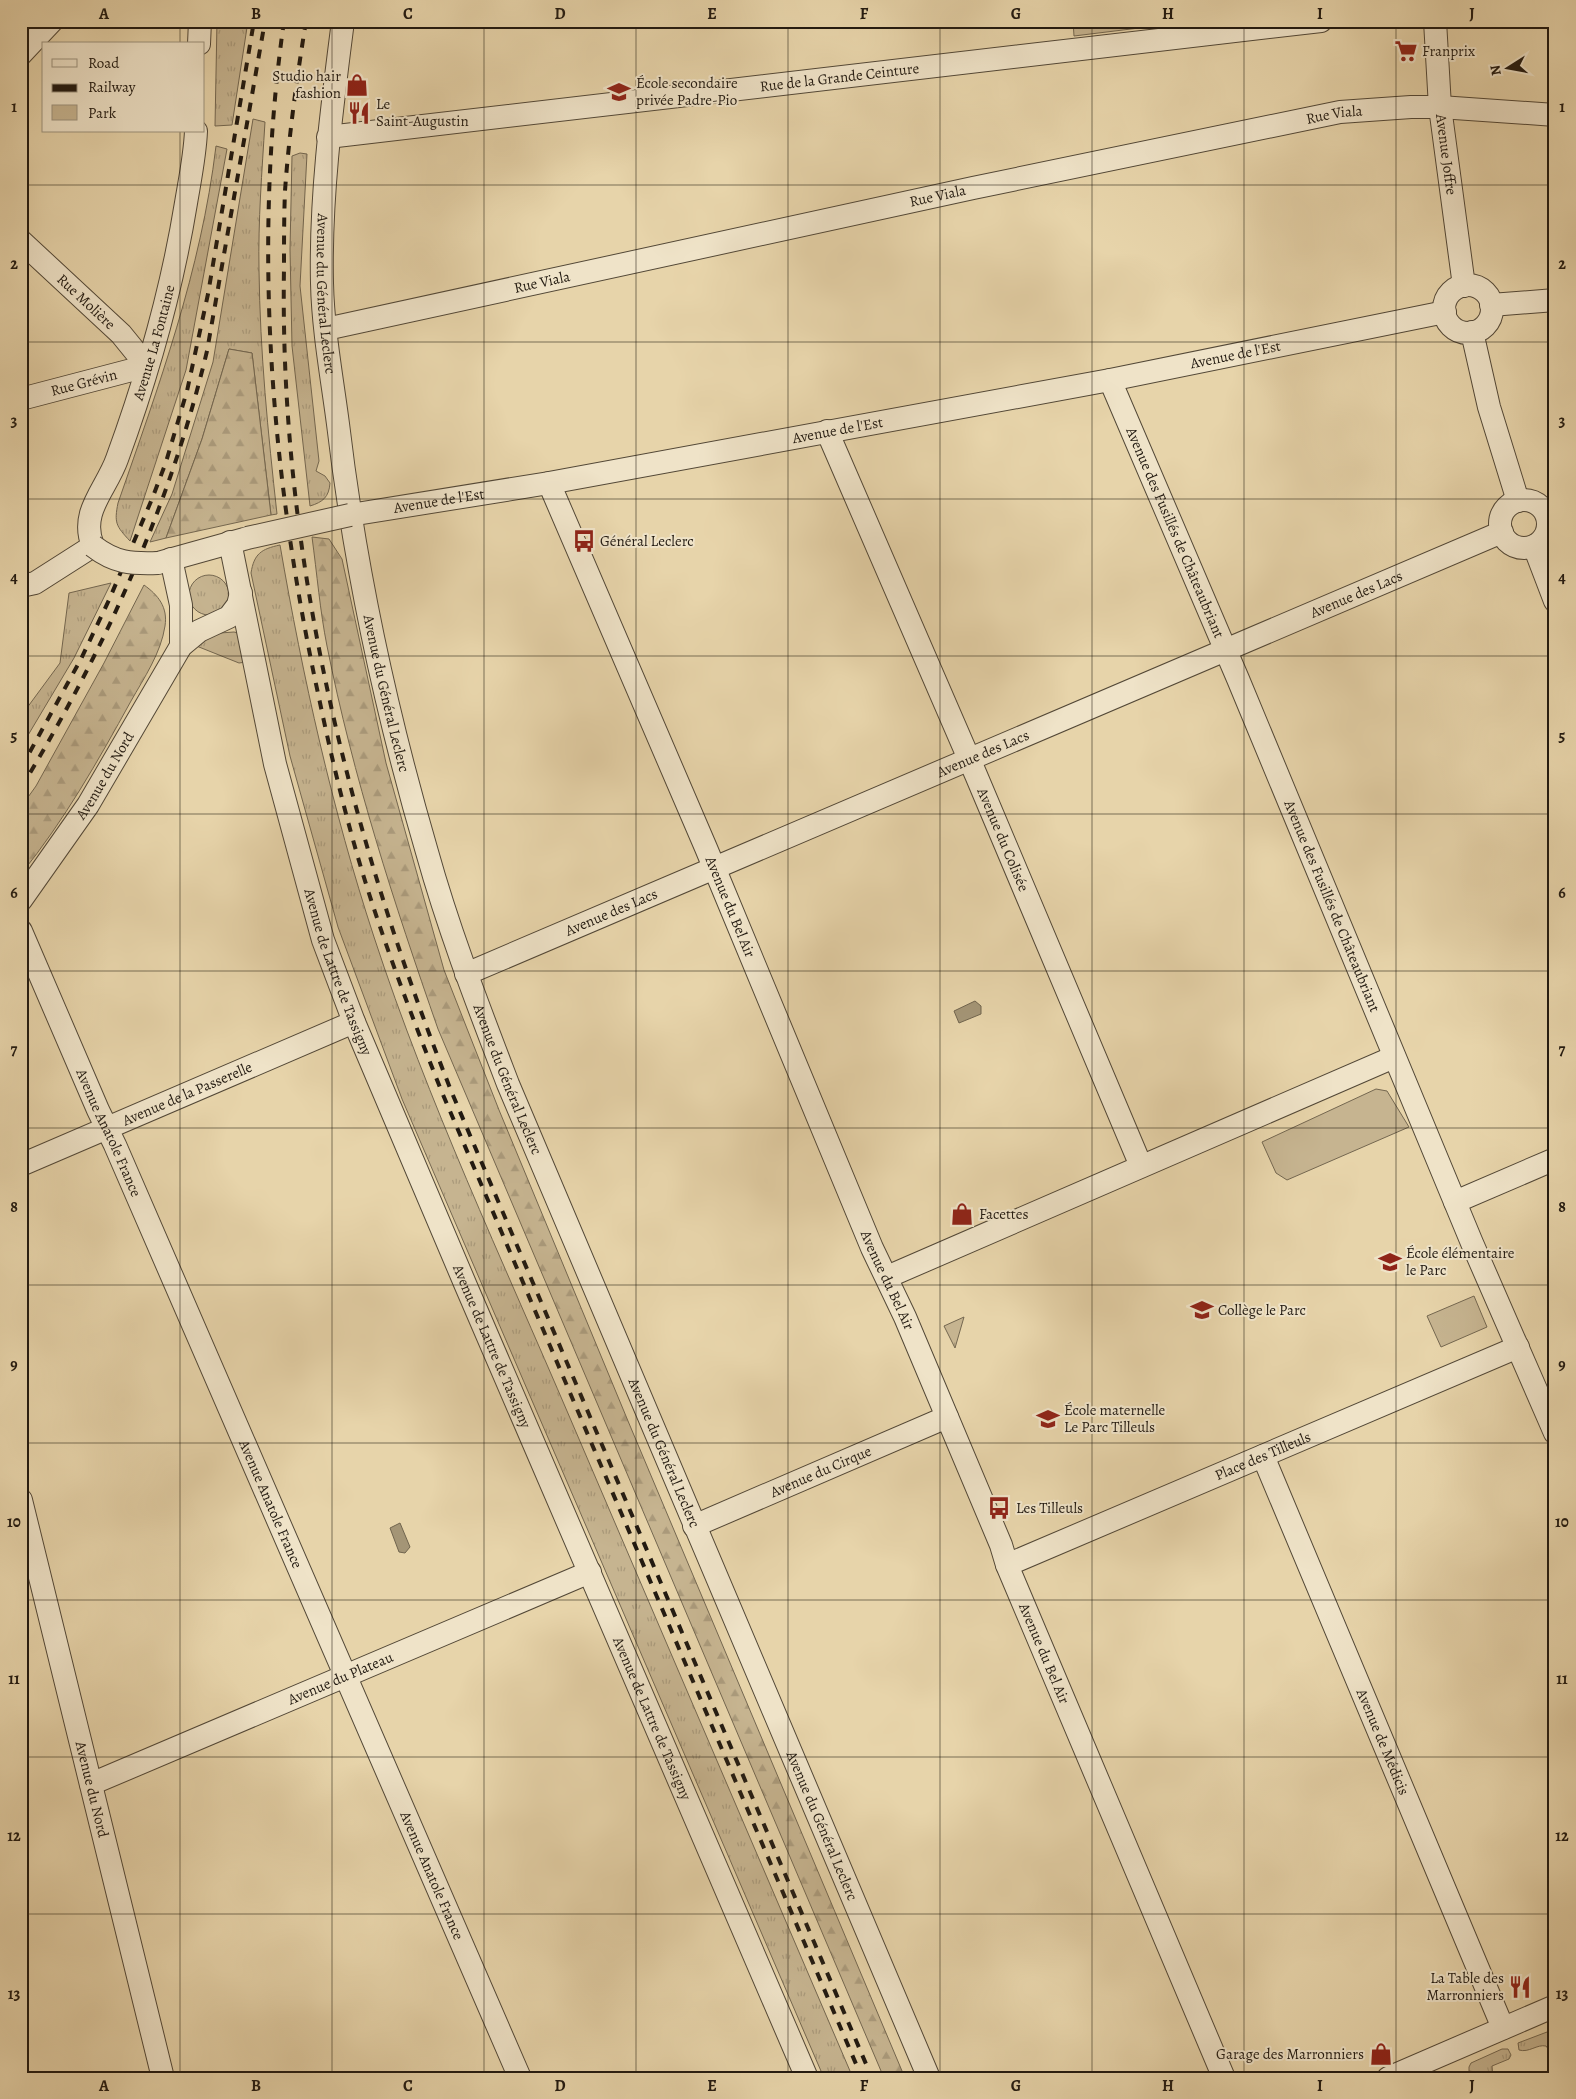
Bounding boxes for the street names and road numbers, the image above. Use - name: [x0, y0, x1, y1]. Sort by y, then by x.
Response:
- street label: Rue de la Grande Ceinture: [759, 58, 920, 96]
- street label: Rue Viala: [1304, 100, 1363, 129]
- street label: Avenue Joffre: [1431, 112, 1462, 196]
- street label: Rue Viala: [908, 180, 968, 212]
- street label: Avenue du Général Leclerc: [312, 212, 341, 375]
- street label: Rue Viala: [512, 266, 572, 298]
- street label: Rue Molière: [52, 269, 120, 334]
- street label: Avenue La Fontaine: [128, 282, 179, 404]
- street label: Avenue de l'Est: [1188, 336, 1282, 374]
- street label: Rue Grévin: [49, 364, 119, 401]
- street label: Avenue de l'Est: [790, 412, 885, 448]
- street label: Avenue des Fusillés de Châteaubriant: [1121, 423, 1229, 641]
- street label: Avenue de l'Est: [391, 484, 486, 518]
- street label: Avenue des Lacs: [1306, 566, 1406, 623]
- street label: Avenue du Général Leclerc: [358, 612, 414, 774]
- street label: Avenue des Lacs: [933, 725, 1032, 782]
- street label: Avenue du Nord: [70, 727, 139, 824]
- street label: Avenue du Colisée: [972, 784, 1034, 895]
- street label: Avenue des Fusillés de Châteaubriant: [1279, 796, 1385, 1015]
- street label: Avenue du Bel Air: [700, 852, 760, 961]
- street label: Avenue des Lacs: [561, 883, 661, 941]
- street label: Avenue de Lattre de Tassigny: [299, 885, 377, 1059]
- street label: Avenue du Général Leclerc: [468, 1000, 547, 1158]
- street label: Avenue de la Passerelle: [118, 1057, 256, 1131]
- street label: Avenue Anatole France: [71, 1065, 146, 1200]
- street label: Avenue du Bel Air: [855, 1226, 919, 1333]
- street label: Avenue de Lattre de Tassigny: [448, 1261, 536, 1431]
- street label: Avenue du Général Leclerc: [623, 1374, 705, 1531]
- street label: Place des Tilleuls: [1212, 1427, 1314, 1485]
- street label: Avenue Anatole France: [234, 1436, 308, 1572]
- street label: Avenue du Cirque: [766, 1441, 875, 1502]
- street label: Avenue du Bel Air: [1014, 1599, 1075, 1707]
- street label: Avenue de Lattre de Tassigny: [608, 1633, 696, 1803]
- street label: Avenue du Plateau: [284, 1646, 397, 1710]
- street label: Avenue de Médicis: [1351, 1685, 1414, 1798]
- street label: Avenue du Nord: [70, 1738, 114, 1841]
- street label: Avenue du Général Leclerc: [781, 1747, 863, 1904]
- street label: Avenue Anatole France: [395, 1807, 469, 1943]

